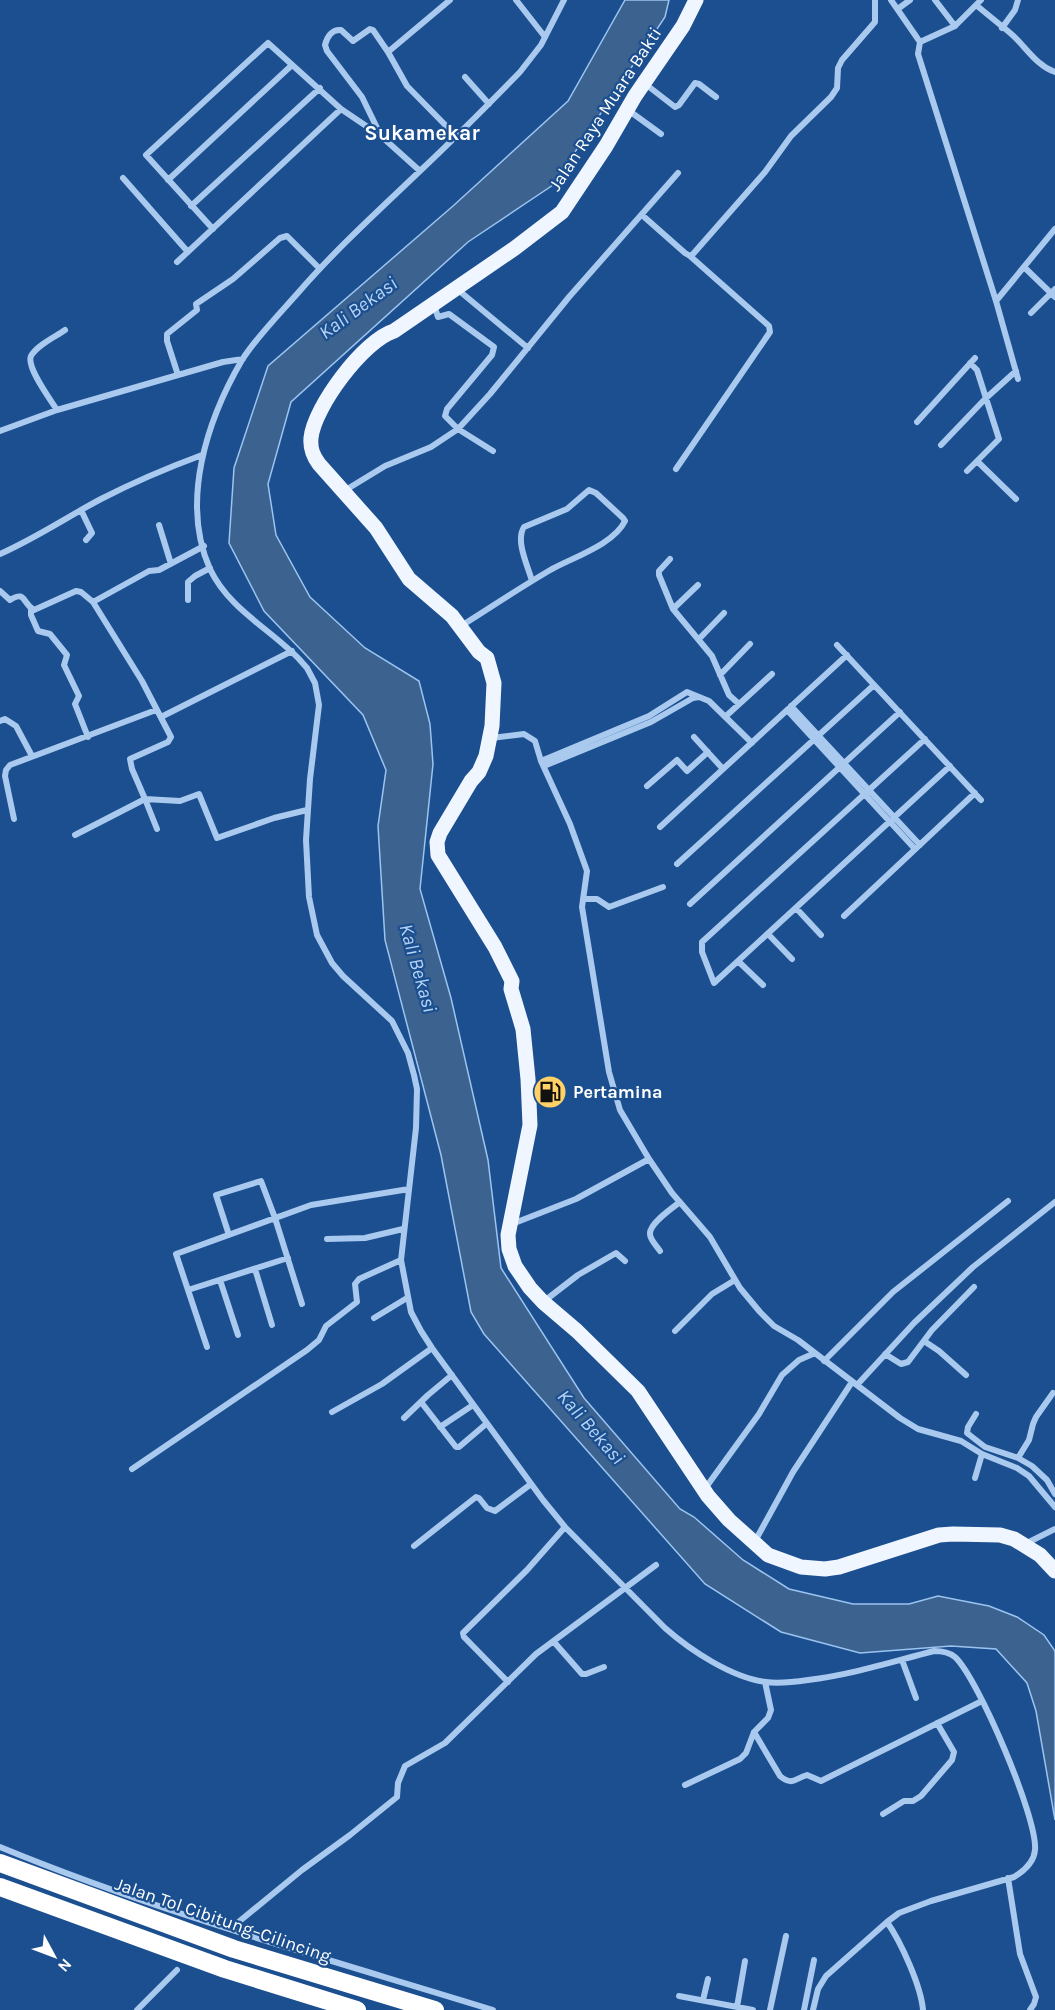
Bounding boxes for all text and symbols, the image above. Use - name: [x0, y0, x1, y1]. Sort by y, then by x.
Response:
- street label: Jalan Raya Muara Bakti: [544, 23, 666, 195]
- district label: Sukamekar: [364, 121, 480, 145]
- water label: Kali Bekasi: [314, 272, 402, 344]
- water label: Kali Bekasi: [394, 921, 442, 1015]
- fuel station icon: Pertamina: [532, 1074, 568, 1110]
- place label: Pertamina: [573, 1081, 662, 1103]
- water label: Kali Bekasi: [552, 1385, 630, 1469]
- street label: Jalan Tol Cibitung–Cilincing: [112, 1873, 334, 1967]
- north arrow: [24, 1926, 84, 1986]
- text: N: [54, 1955, 76, 1976]

